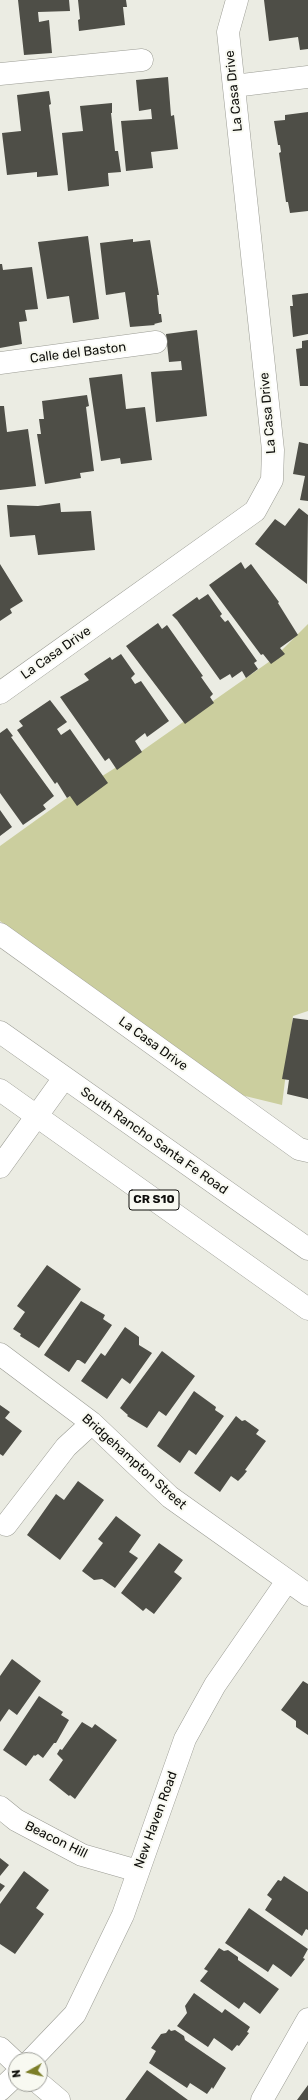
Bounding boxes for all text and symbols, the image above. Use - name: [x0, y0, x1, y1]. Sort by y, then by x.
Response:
- street label: La Casa Drive: [222, 50, 246, 132]
- street label: Calle del Baston: [29, 339, 127, 367]
- street label: La Casa Drive: [257, 372, 279, 454]
- street label: La Casa Drive: [18, 623, 94, 683]
- street label: La Casa Drive: [115, 1014, 191, 1074]
- street label: South Rancho Santa Fe Road: [77, 1084, 231, 1198]
- road number: CR S10: [129, 1190, 179, 1210]
- street label: Bridgehampton Street: [79, 1411, 189, 1513]
- street label: New Haven Road: [131, 1769, 181, 1871]
- street label: Beacon Hill: [22, 1818, 90, 1862]
- north arrow: [8, 2052, 48, 2092]
- text: N: [10, 2069, 24, 2078]

